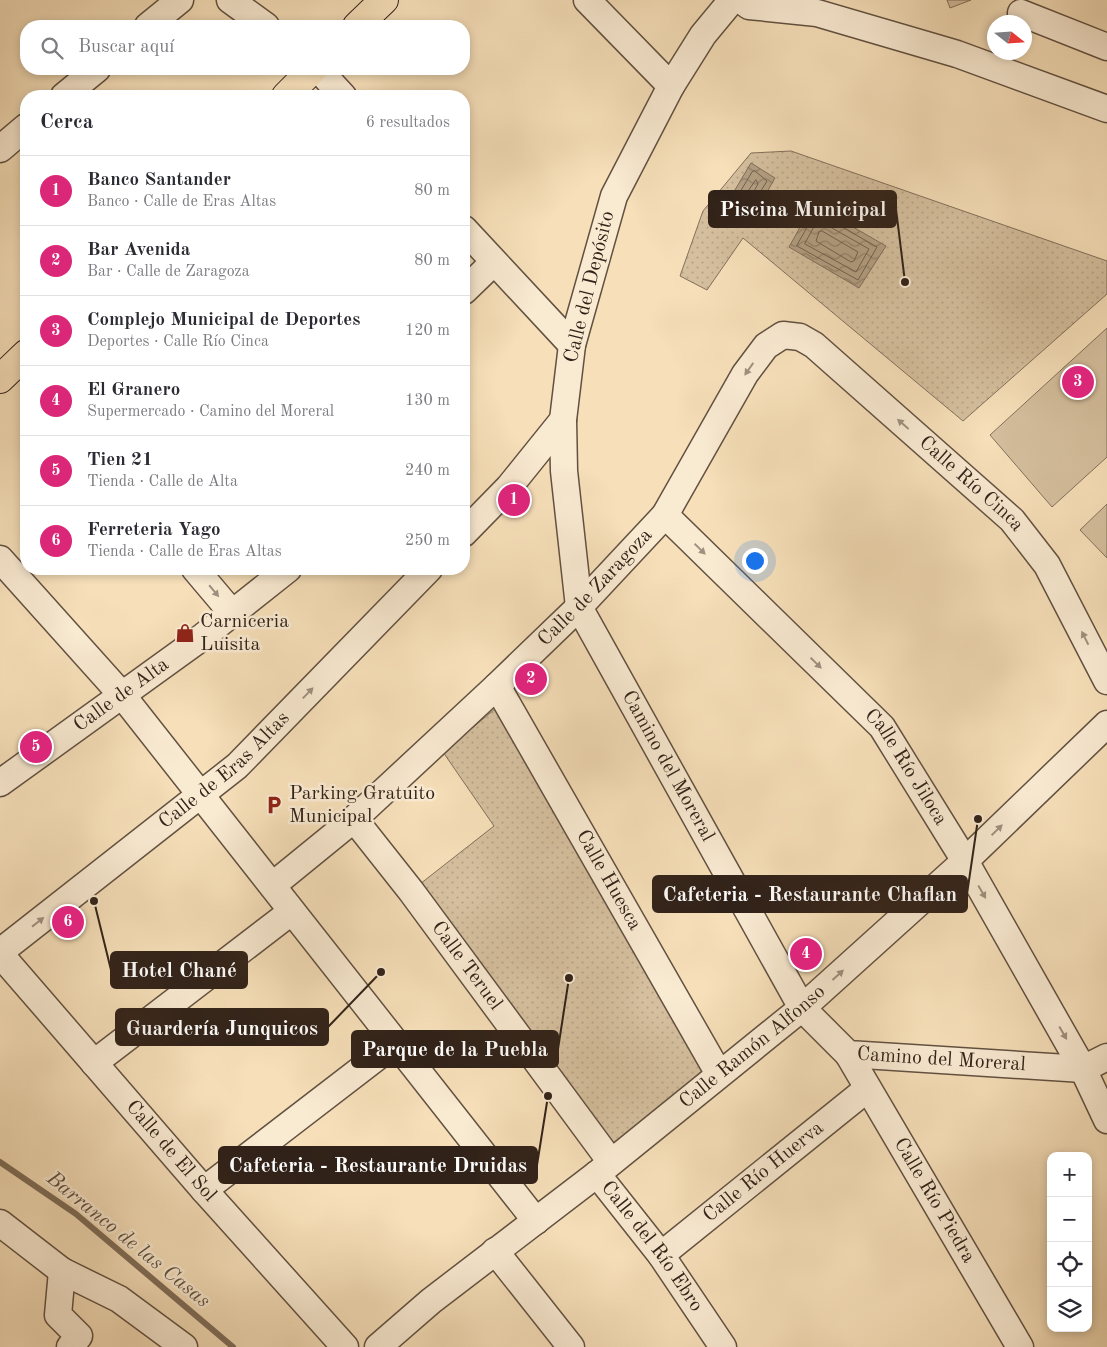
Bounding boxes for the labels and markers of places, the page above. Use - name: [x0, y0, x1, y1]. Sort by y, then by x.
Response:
- callout: Piscina Municipal: [709, 191, 896, 227]
- pin: 3: [1062, 363, 1094, 401]
- pin: 1: [498, 481, 530, 519]
- place label: Carniceria Luisita: [200, 612, 289, 655]
- shop icon: Carniceria Luisita: [174, 622, 196, 644]
- pin: 2: [515, 660, 547, 698]
- pin: 5: [20, 728, 52, 766]
- place label: Parking Gratuito Municipal: [289, 784, 435, 827]
- parking icon: Parking Gratuito Municipal: [263, 794, 285, 816]
- callout: Cafeteria - Restaurante Chaflan: [653, 876, 967, 912]
- pin: 6: [52, 903, 84, 941]
- pin: 4: [790, 935, 822, 973]
- callout: Hotel Chané: [111, 952, 247, 988]
- callout: Guardería Junquicos: [116, 1009, 328, 1045]
- callout: Parque de la Puebla: [352, 1031, 558, 1067]
- callout: Cafeteria - Restaurante Druidas: [219, 1147, 537, 1183]

